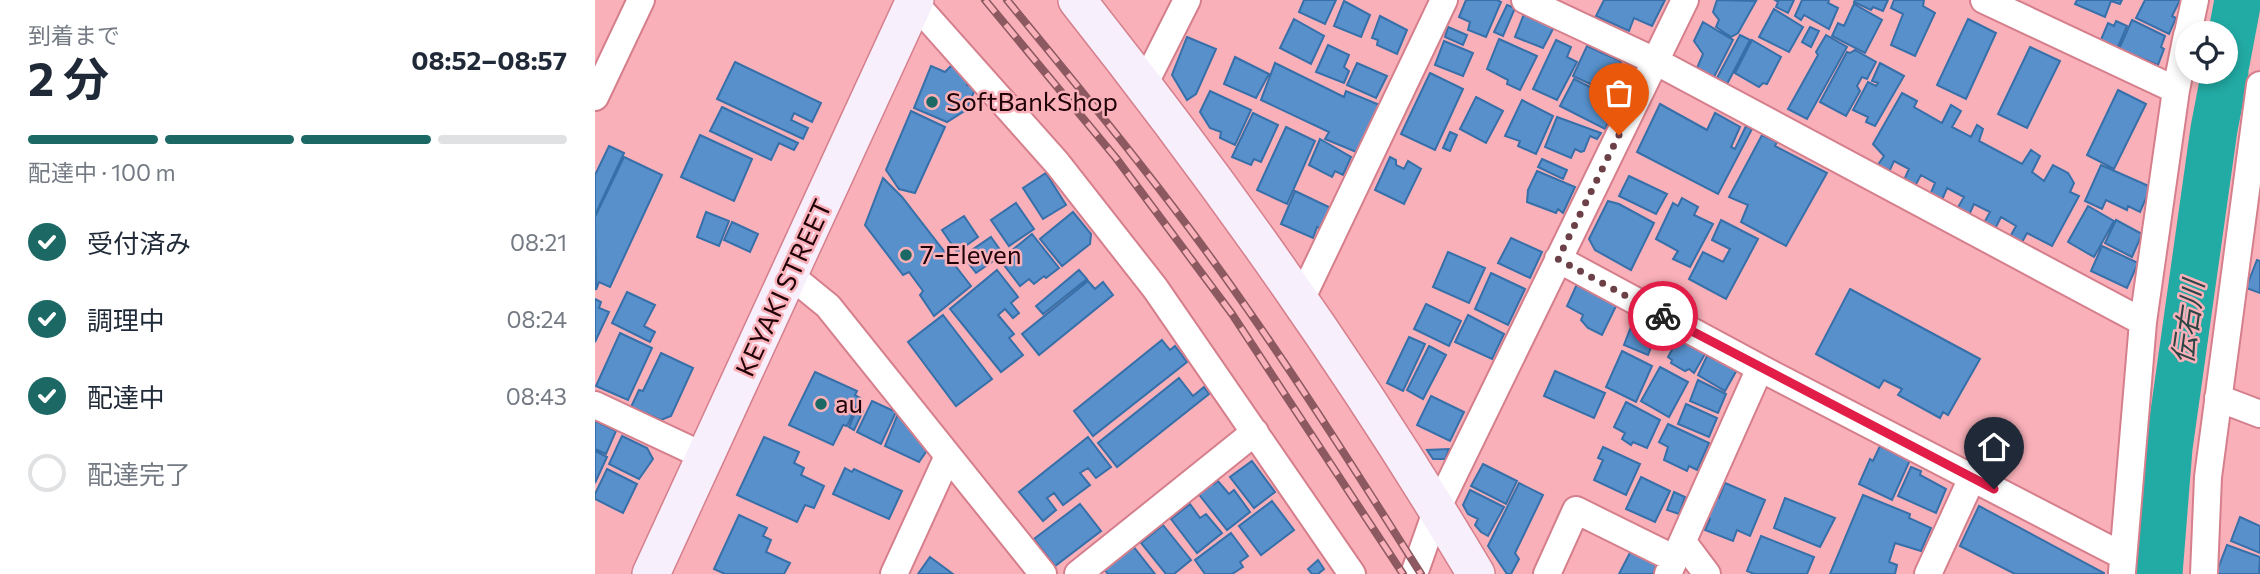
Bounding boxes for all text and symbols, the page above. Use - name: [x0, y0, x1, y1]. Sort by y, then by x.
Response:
- text: 到着まで: [28, 21, 120, 49]
- map controls: [2175, 21, 2238, 84]
- button: locate: [2175, 21, 2238, 84]
- text: 08:52–08:57: [411, 44, 567, 75]
- text: 2 分: [28, 49, 109, 105]
- pin: [1589, 63, 1649, 135]
- icon: bag: [1600, 74, 1638, 112]
- place label: SoftBankShop: [946, 85, 1118, 116]
- marker: SoftBankShop: [924, 94, 940, 110]
- text: 配達中 · 100 m: [28, 158, 176, 186]
- street label: KEYAKI STREET: [728, 194, 837, 381]
- icon: check: [28, 223, 66, 261]
- text: 受付済み: [87, 227, 191, 258]
- text: 08:21: [510, 228, 567, 256]
- place label: 7-Eleven: [920, 238, 1022, 269]
- marker: 7-Eleven: [898, 247, 914, 263]
- water label: 伝右川: [2164, 275, 2210, 366]
- courier: [1628, 281, 1698, 351]
- icon: bike: [1644, 297, 1682, 335]
- icon: check: [28, 300, 66, 338]
- text: 調理中: [87, 304, 165, 335]
- text: 08:24: [506, 305, 567, 333]
- icon: check: [28, 377, 66, 415]
- text: 配達中: [87, 381, 165, 412]
- text: 08:43: [506, 382, 567, 410]
- place label: au: [835, 387, 863, 418]
- marker: au: [813, 396, 829, 412]
- pin: [1964, 417, 2024, 489]
- icon: home: [1975, 428, 2013, 466]
- text: 配達完了: [87, 458, 191, 489]

